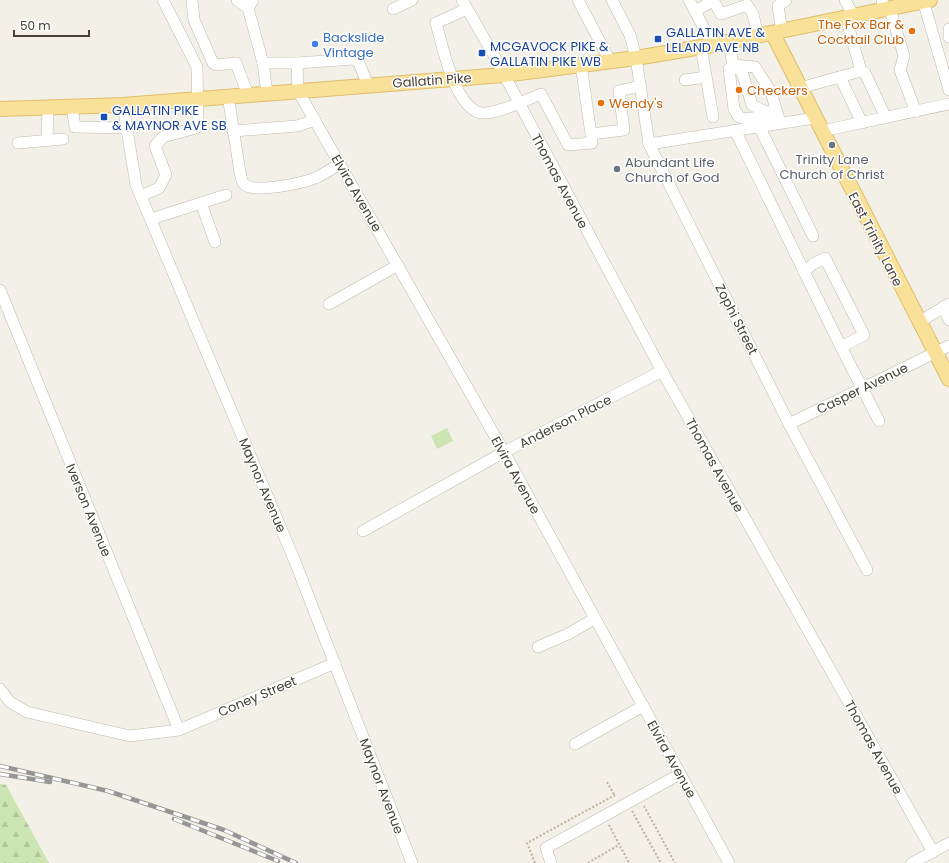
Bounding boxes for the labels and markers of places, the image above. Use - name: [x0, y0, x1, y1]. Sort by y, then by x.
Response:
- place label: The Fox Bar & Cocktail Club: [817, 15, 904, 49]
- place label: GALLATIN AVE & LELAND AVE NB: [666, 23, 765, 57]
- marker: The Fox Bar & Cocktail Club: [907, 26, 917, 36]
- place label: Backslide Vintage: [323, 28, 384, 62]
- marker: GALLATIN AVE & LELAND AVE NB: [653, 34, 663, 44]
- place label: MCGAVOCK PIKE & GALLATIN PIKE WB: [490, 37, 609, 71]
- marker: Backslide Vintage: [310, 39, 320, 49]
- marker: MCGAVOCK PIKE & GALLATIN PIKE WB: [477, 48, 487, 58]
- place label: Checkers: [747, 81, 808, 100]
- marker: Checkers: [734, 85, 744, 95]
- place label: Wendy's: [609, 94, 663, 113]
- marker: Wendy's: [596, 98, 606, 108]
- place label: GALLATIN PIKE & MAYNOR AVE SB: [112, 101, 227, 135]
- marker: GALLATIN PIKE & MAYNOR AVE SB: [99, 112, 109, 122]
- marker: Trinity Lane Church of Christ: [827, 140, 837, 150]
- place label: Trinity Lane Church of Christ: [779, 150, 885, 184]
- place label: Abundant Life Church of God: [625, 153, 720, 187]
- marker: Abundant Life Church of God: [612, 164, 622, 174]

